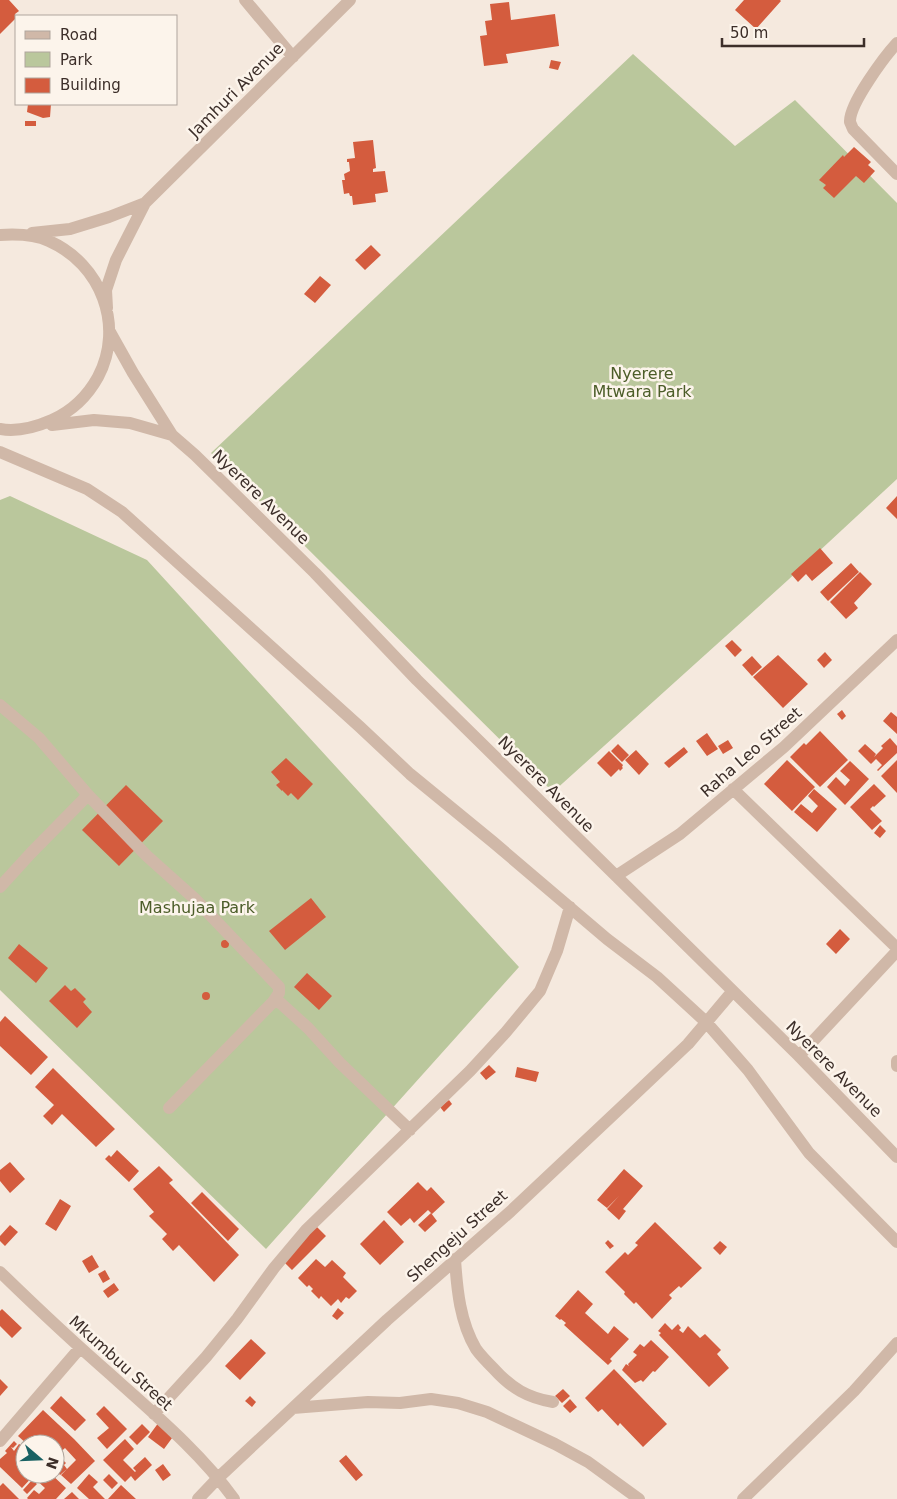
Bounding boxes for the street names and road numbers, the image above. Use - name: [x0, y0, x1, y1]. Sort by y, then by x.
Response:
- street label: Jamhuri Avenue: [184, 39, 287, 142]
- street label: Nyerere Avenue: [208, 446, 314, 548]
- street label: Raha Leo Street: [697, 703, 805, 801]
- street label: Nyerere Avenue: [494, 732, 598, 836]
- street label: Nyerere Avenue: [782, 1017, 886, 1121]
- street label: Shengeju Street: [403, 1186, 511, 1286]
- street label: Mkumbuu Street: [65, 1312, 177, 1414]

